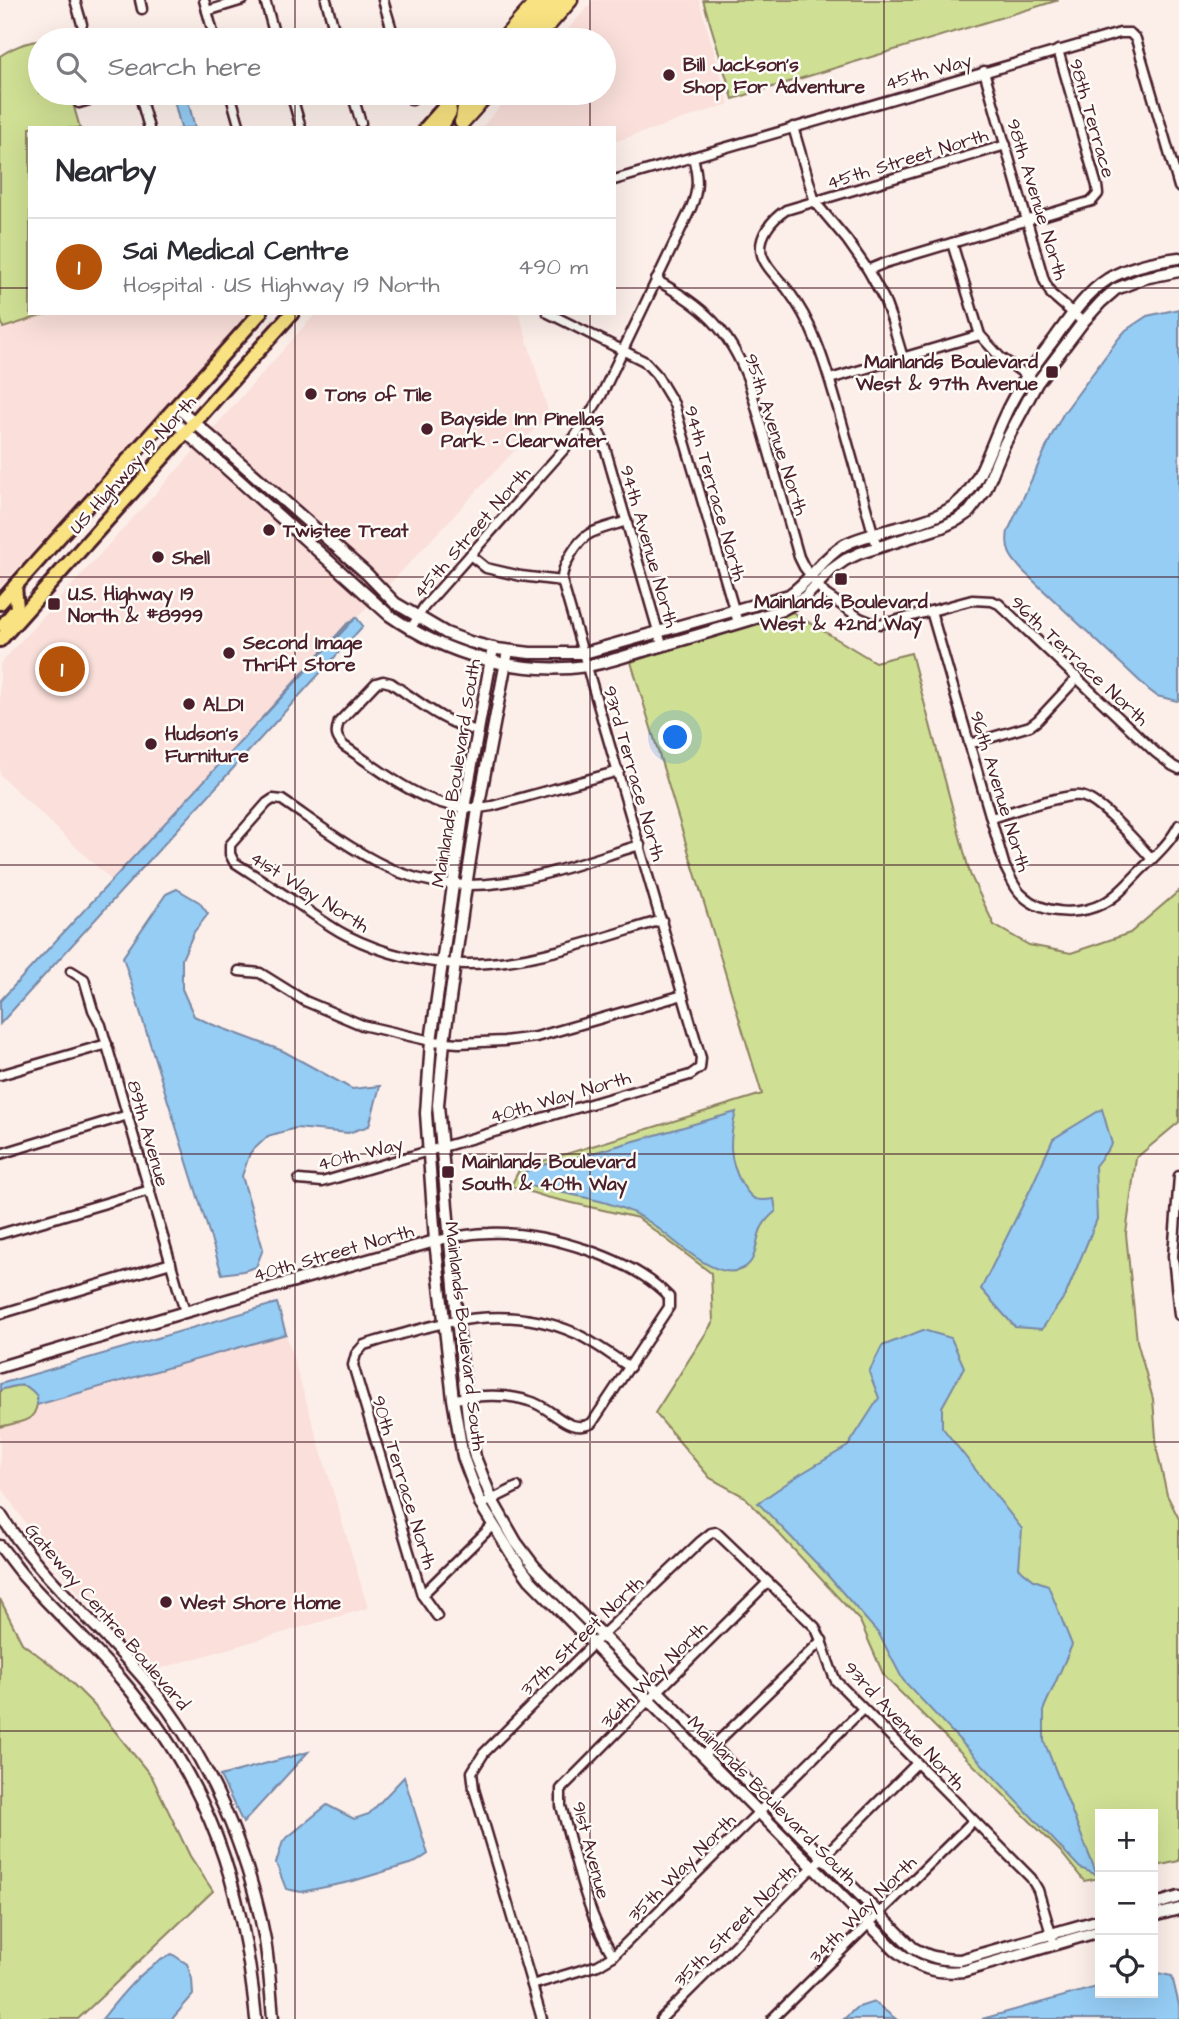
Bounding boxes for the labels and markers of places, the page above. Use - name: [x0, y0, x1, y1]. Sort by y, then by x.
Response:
- place label: Bill Jackson's Shop For Adventure: [682, 52, 866, 101]
- marker: Bill Jackson's Shop For Adventure: [661, 67, 677, 83]
- place label: Mainlands Boulevard West & 97th Avenue: [855, 349, 1039, 398]
- marker: Mainlands Boulevard West & 97th Avenue: [1044, 364, 1060, 380]
- place label: Tons of Tile: [324, 382, 432, 409]
- marker: Tons of Tile: [303, 386, 319, 402]
- place label: Bayside Inn Pinellas Park - Clearwater: [441, 406, 607, 455]
- marker: Bayside Inn Pinellas Park - Clearwater: [419, 421, 435, 437]
- place label: Twistee Treat: [282, 518, 409, 545]
- marker: Twistee Treat: [261, 522, 277, 538]
- place label: Shell: [171, 545, 210, 572]
- marker: Shell: [150, 549, 166, 565]
- marker: Mainlands Boulevard West & 42nd Way: [833, 571, 849, 587]
- place label: U.S. Highway 19 North & #8999: [68, 581, 203, 630]
- place label: Mainlands Boulevard West & 42nd Way: [754, 589, 928, 639]
- marker: U.S. Highway 19 North & #8999: [46, 596, 62, 612]
- place label: Second Image Thrift Store: [242, 630, 363, 679]
- pin: 1: [39, 643, 85, 695]
- marker: Second Image Thrift Store: [221, 645, 237, 661]
- place label: ALDI: [203, 692, 244, 719]
- marker: ALDI: [181, 696, 197, 712]
- place label: Hudson's Furniture: [165, 721, 249, 770]
- marker: Hudson's Furniture: [143, 736, 159, 752]
- place label: Mainlands Boulevard South & 40th Way: [461, 1149, 636, 1199]
- marker: Mainlands Boulevard South & 40th Way: [440, 1164, 456, 1180]
- place label: West Shore Home: [179, 1590, 342, 1617]
- marker: West Shore Home: [158, 1594, 174, 1610]

